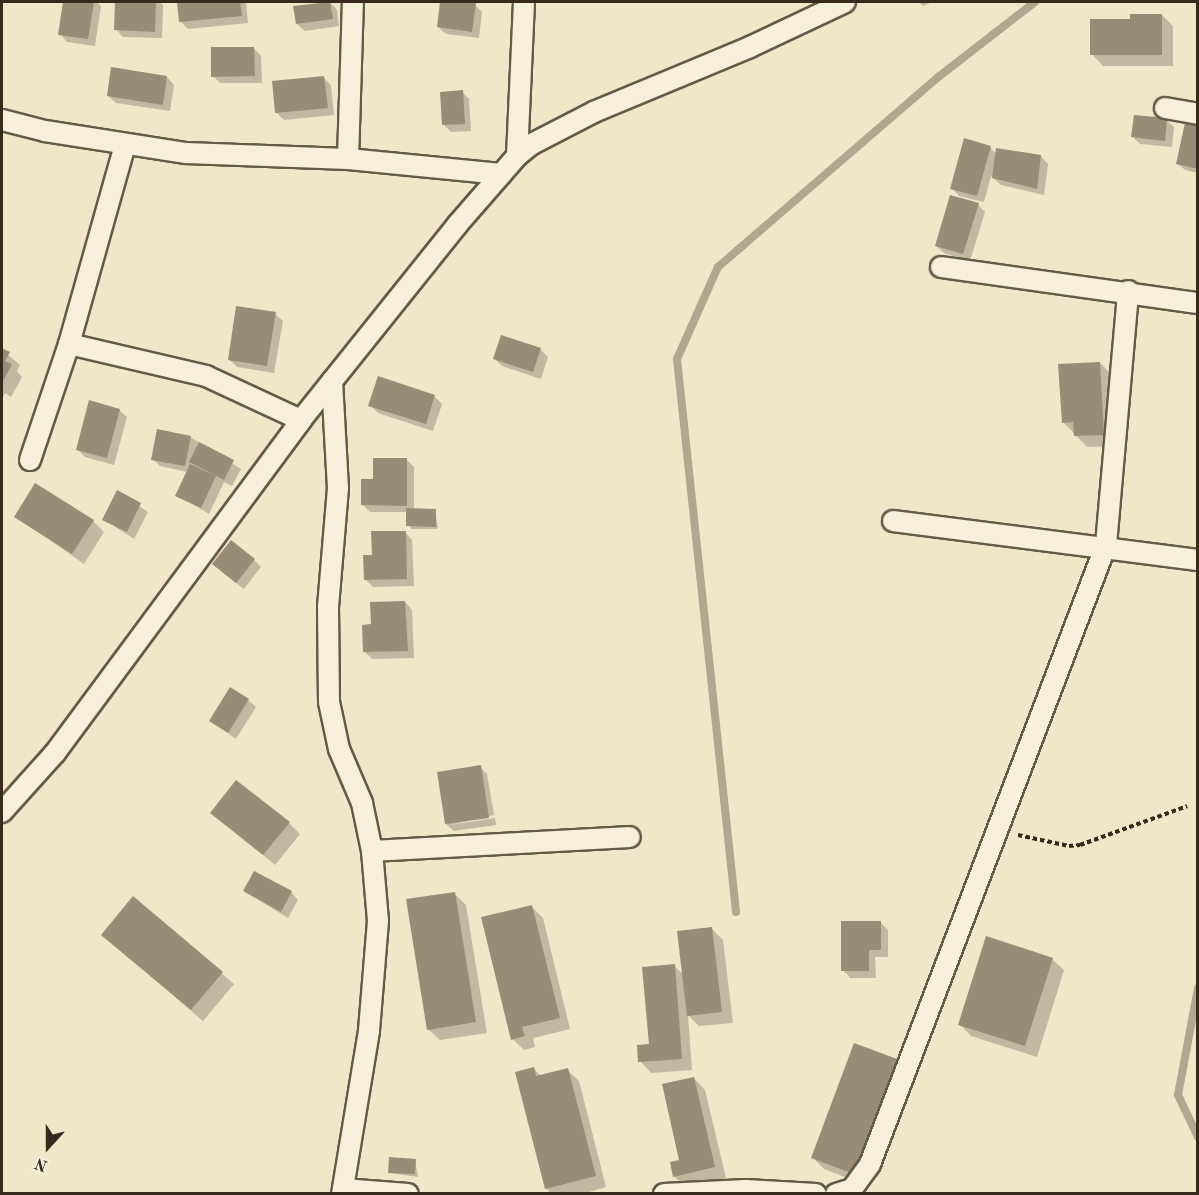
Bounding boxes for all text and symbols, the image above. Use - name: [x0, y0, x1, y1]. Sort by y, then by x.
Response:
- north arrow: [18, 1117, 78, 1177]
- text: N: [33, 1154, 50, 1173]

